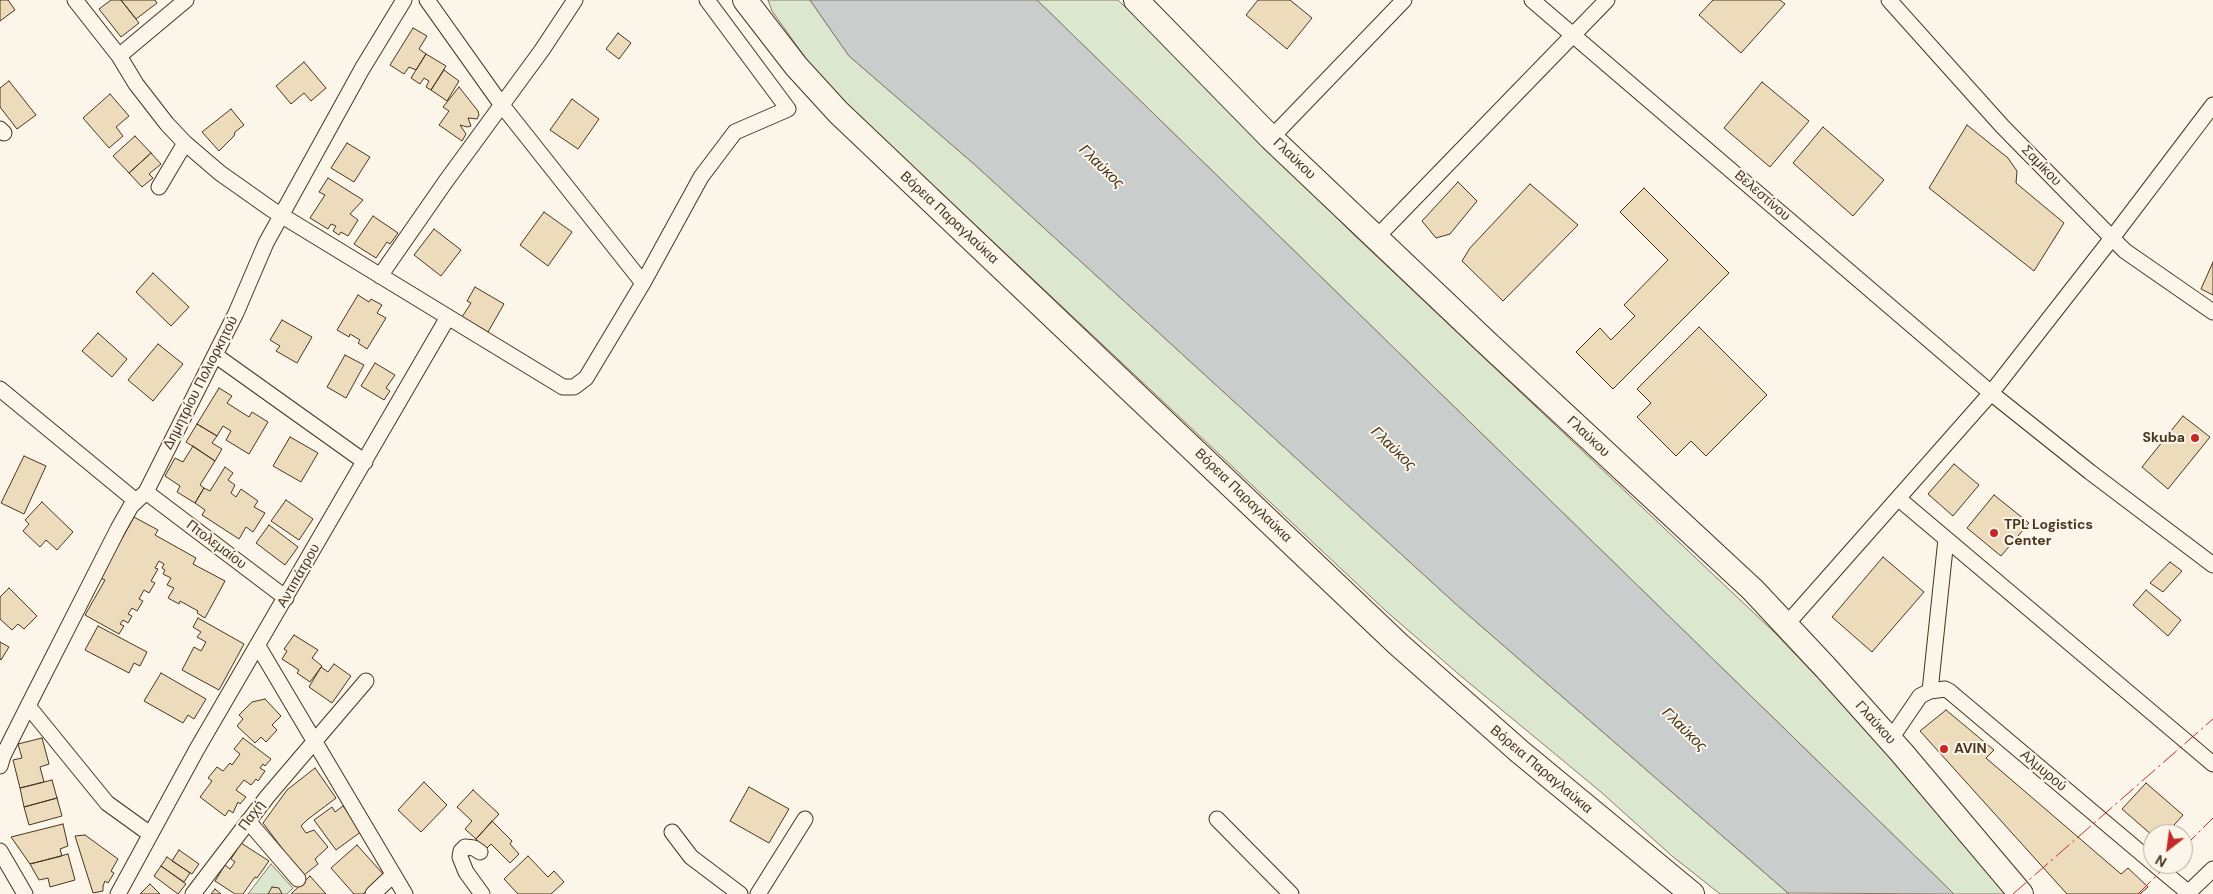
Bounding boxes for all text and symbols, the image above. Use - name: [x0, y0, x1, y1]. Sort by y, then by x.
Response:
- street label: Γλαύκου: [1269, 135, 1319, 183]
- water label: Γλαύκος: [1075, 141, 1127, 193]
- street label: Σαμίκου: [2018, 142, 2064, 190]
- street label: Βελεστίνου: [1731, 167, 1793, 225]
- street label: Βόρεια Παραγλαύκια: [896, 168, 1002, 268]
- street label: Δημητρίου Πολιορκητού: [160, 313, 242, 453]
- street label: Γλαύκου: [1563, 413, 1613, 461]
- water label: Γλαύκος: [1367, 423, 1419, 475]
- place label: Skuba: [2142, 430, 2185, 446]
- marker: Skuba: [2189, 432, 2201, 444]
- street label: Βόρεια Παραγλαύκια: [1191, 445, 1295, 547]
- street label: Πτολεμαίου: [183, 517, 249, 573]
- place label: TPL Logistics Center: [2004, 517, 2093, 550]
- marker: TPL Logistics Center: [1988, 527, 2000, 539]
- street label: Αντιπάτρου: [274, 541, 324, 611]
- street label: Γλαύκου: [1851, 698, 1899, 748]
- water label: Γλαύκος: [1658, 704, 1710, 756]
- street label: Βόρεια Παραγλαύκια: [1486, 722, 1596, 818]
- place label: AVIN: [1954, 741, 1987, 757]
- marker: AVIN: [1938, 743, 1950, 755]
- street label: Αλμυρού: [2016, 747, 2070, 795]
- street label: Παχή: [235, 798, 269, 834]
- north arrow: [2143, 824, 2193, 874]
- text: N: [2152, 851, 2170, 871]

